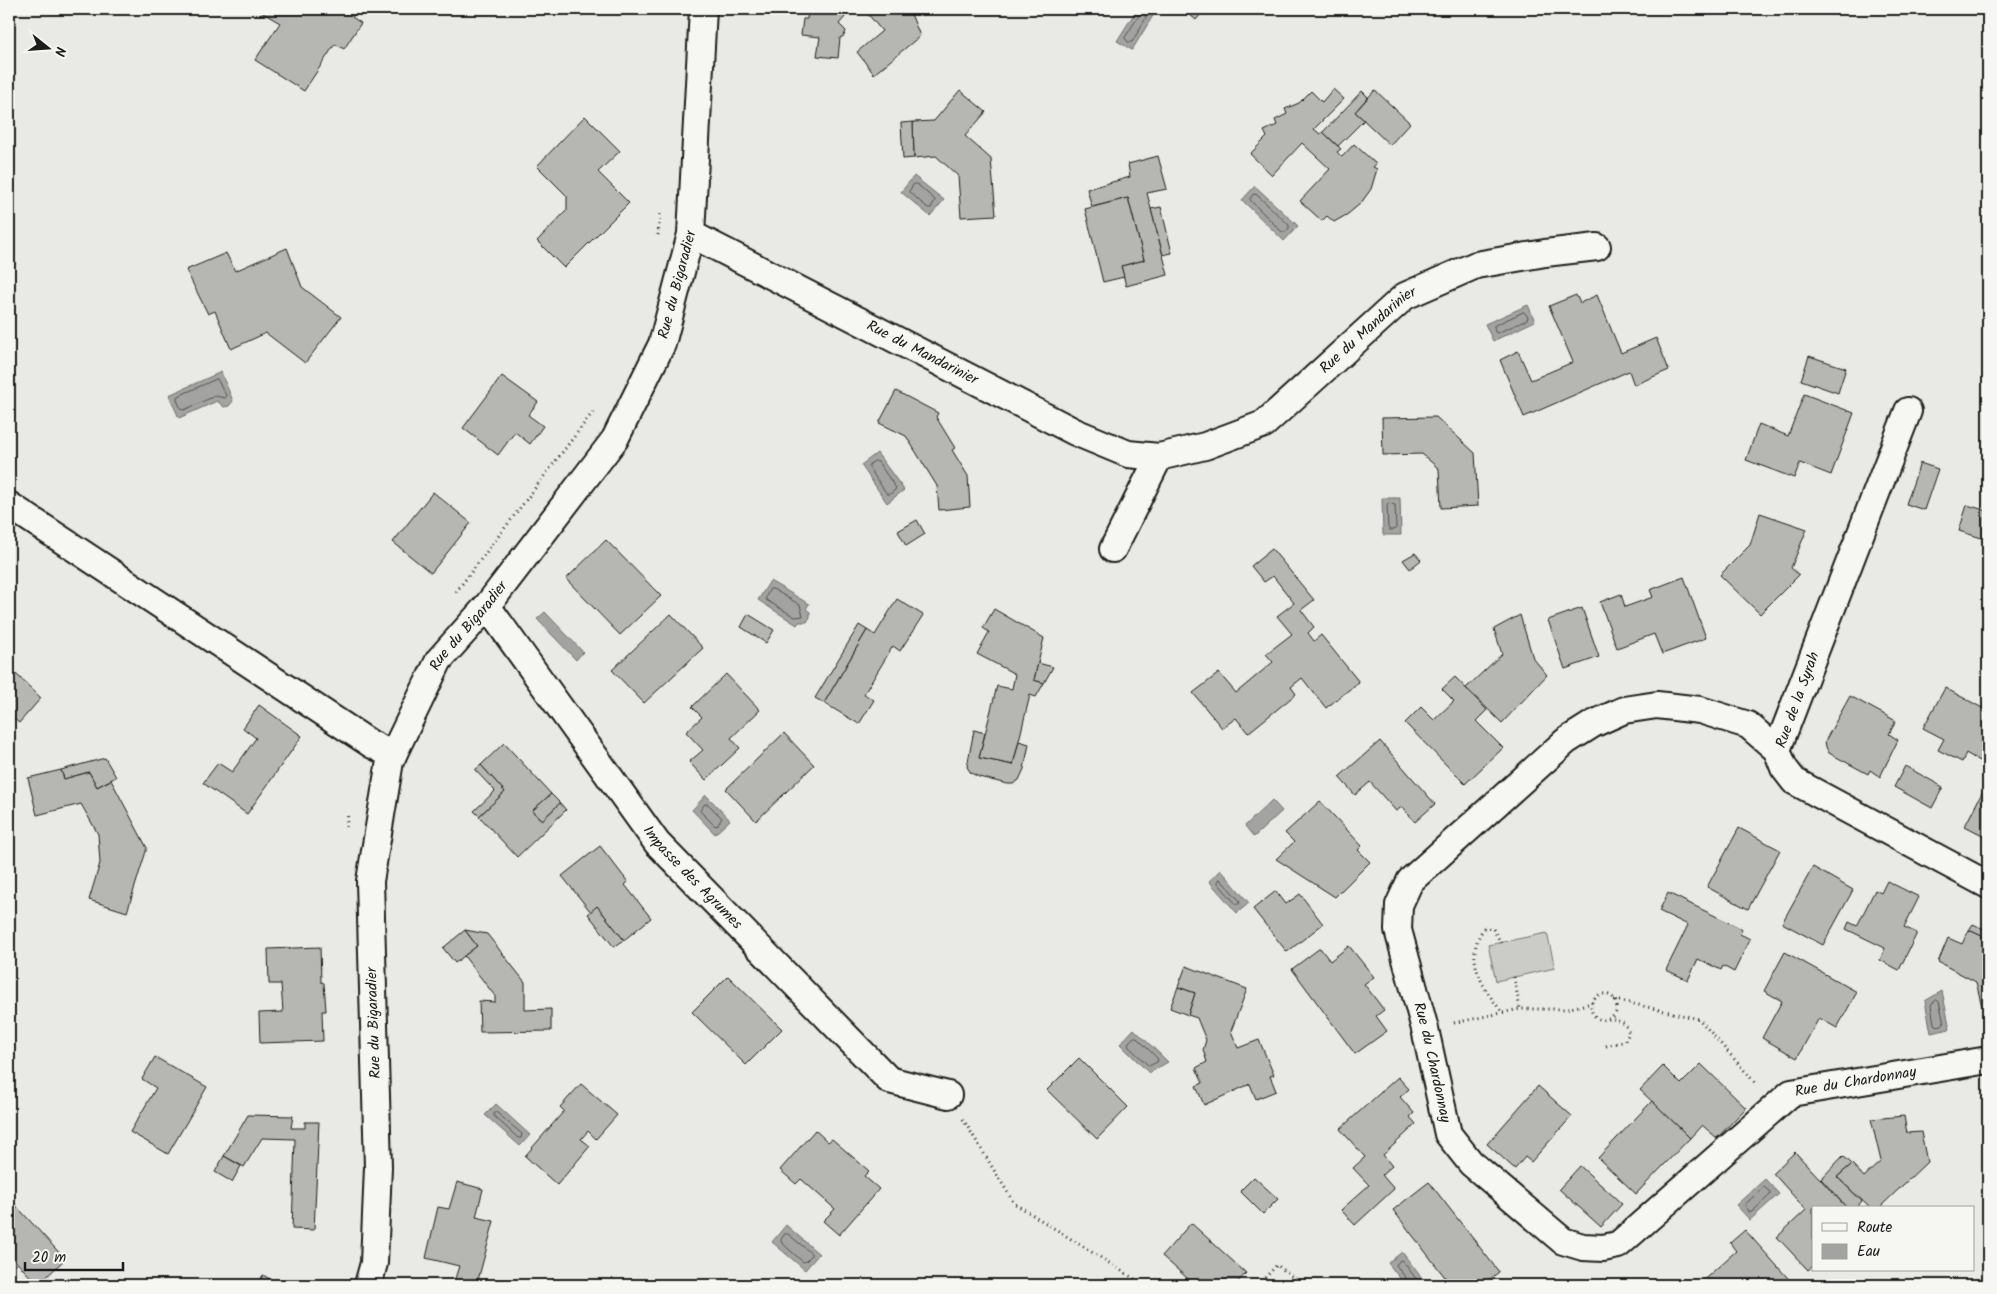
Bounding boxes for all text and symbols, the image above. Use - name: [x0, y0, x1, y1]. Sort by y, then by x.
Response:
- north arrow: [22, 22, 72, 72]
- text: N: [48, 44, 71, 59]
- street label: Rue du Bigaradier: [652, 229, 703, 342]
- street label: Rue du Mandarinier: [1314, 280, 1421, 380]
- street label: Rue du Mandarinier: [862, 314, 983, 392]
- street label: Rue du Bigaradier: [424, 575, 515, 675]
- street label: Rue de la Syrah: [1769, 649, 1827, 751]
- street label: Impasse des Agrumes: [636, 821, 748, 936]
- street label: Rue du Bigaradier: [360, 966, 388, 1079]
- street label: Rue du Chardonnay: [1406, 1000, 1457, 1126]
- street label: Rue du Chardonnay: [1793, 1060, 1919, 1104]
- legend: [1812, 1206, 1974, 1272]
- text: Route: [1857, 1216, 1893, 1240]
- scale bar: [25, 1239, 122, 1271]
- text: Eau: [1857, 1240, 1880, 1264]
- text: 20 m: [32, 1246, 66, 1270]

